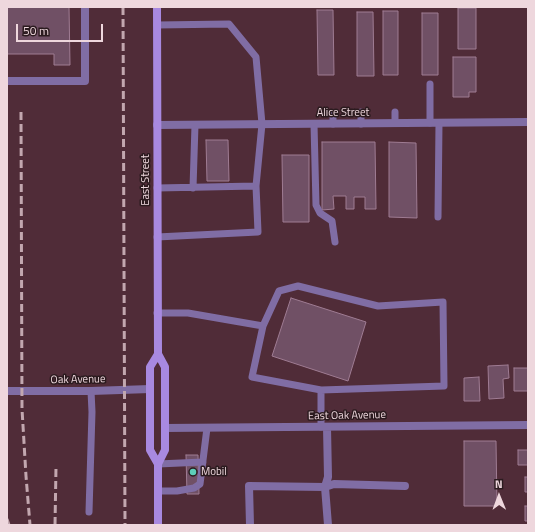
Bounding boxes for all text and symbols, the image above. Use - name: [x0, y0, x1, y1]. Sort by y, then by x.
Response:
- scale bar: [18, 16, 105, 42]
- text: 50 m: [23, 21, 49, 40]
- street label: Alice Street: [317, 106, 369, 120]
- street label: East Street: [139, 154, 153, 206]
- street label: Oak Avenue: [50, 373, 106, 387]
- street label: East Oak Avenue: [308, 409, 386, 423]
- place label: Mobil: [201, 465, 227, 479]
- marker: Mobil: [188, 467, 198, 477]
- north arrow: [479, 476, 519, 516]
- text: N: [495, 476, 503, 492]

